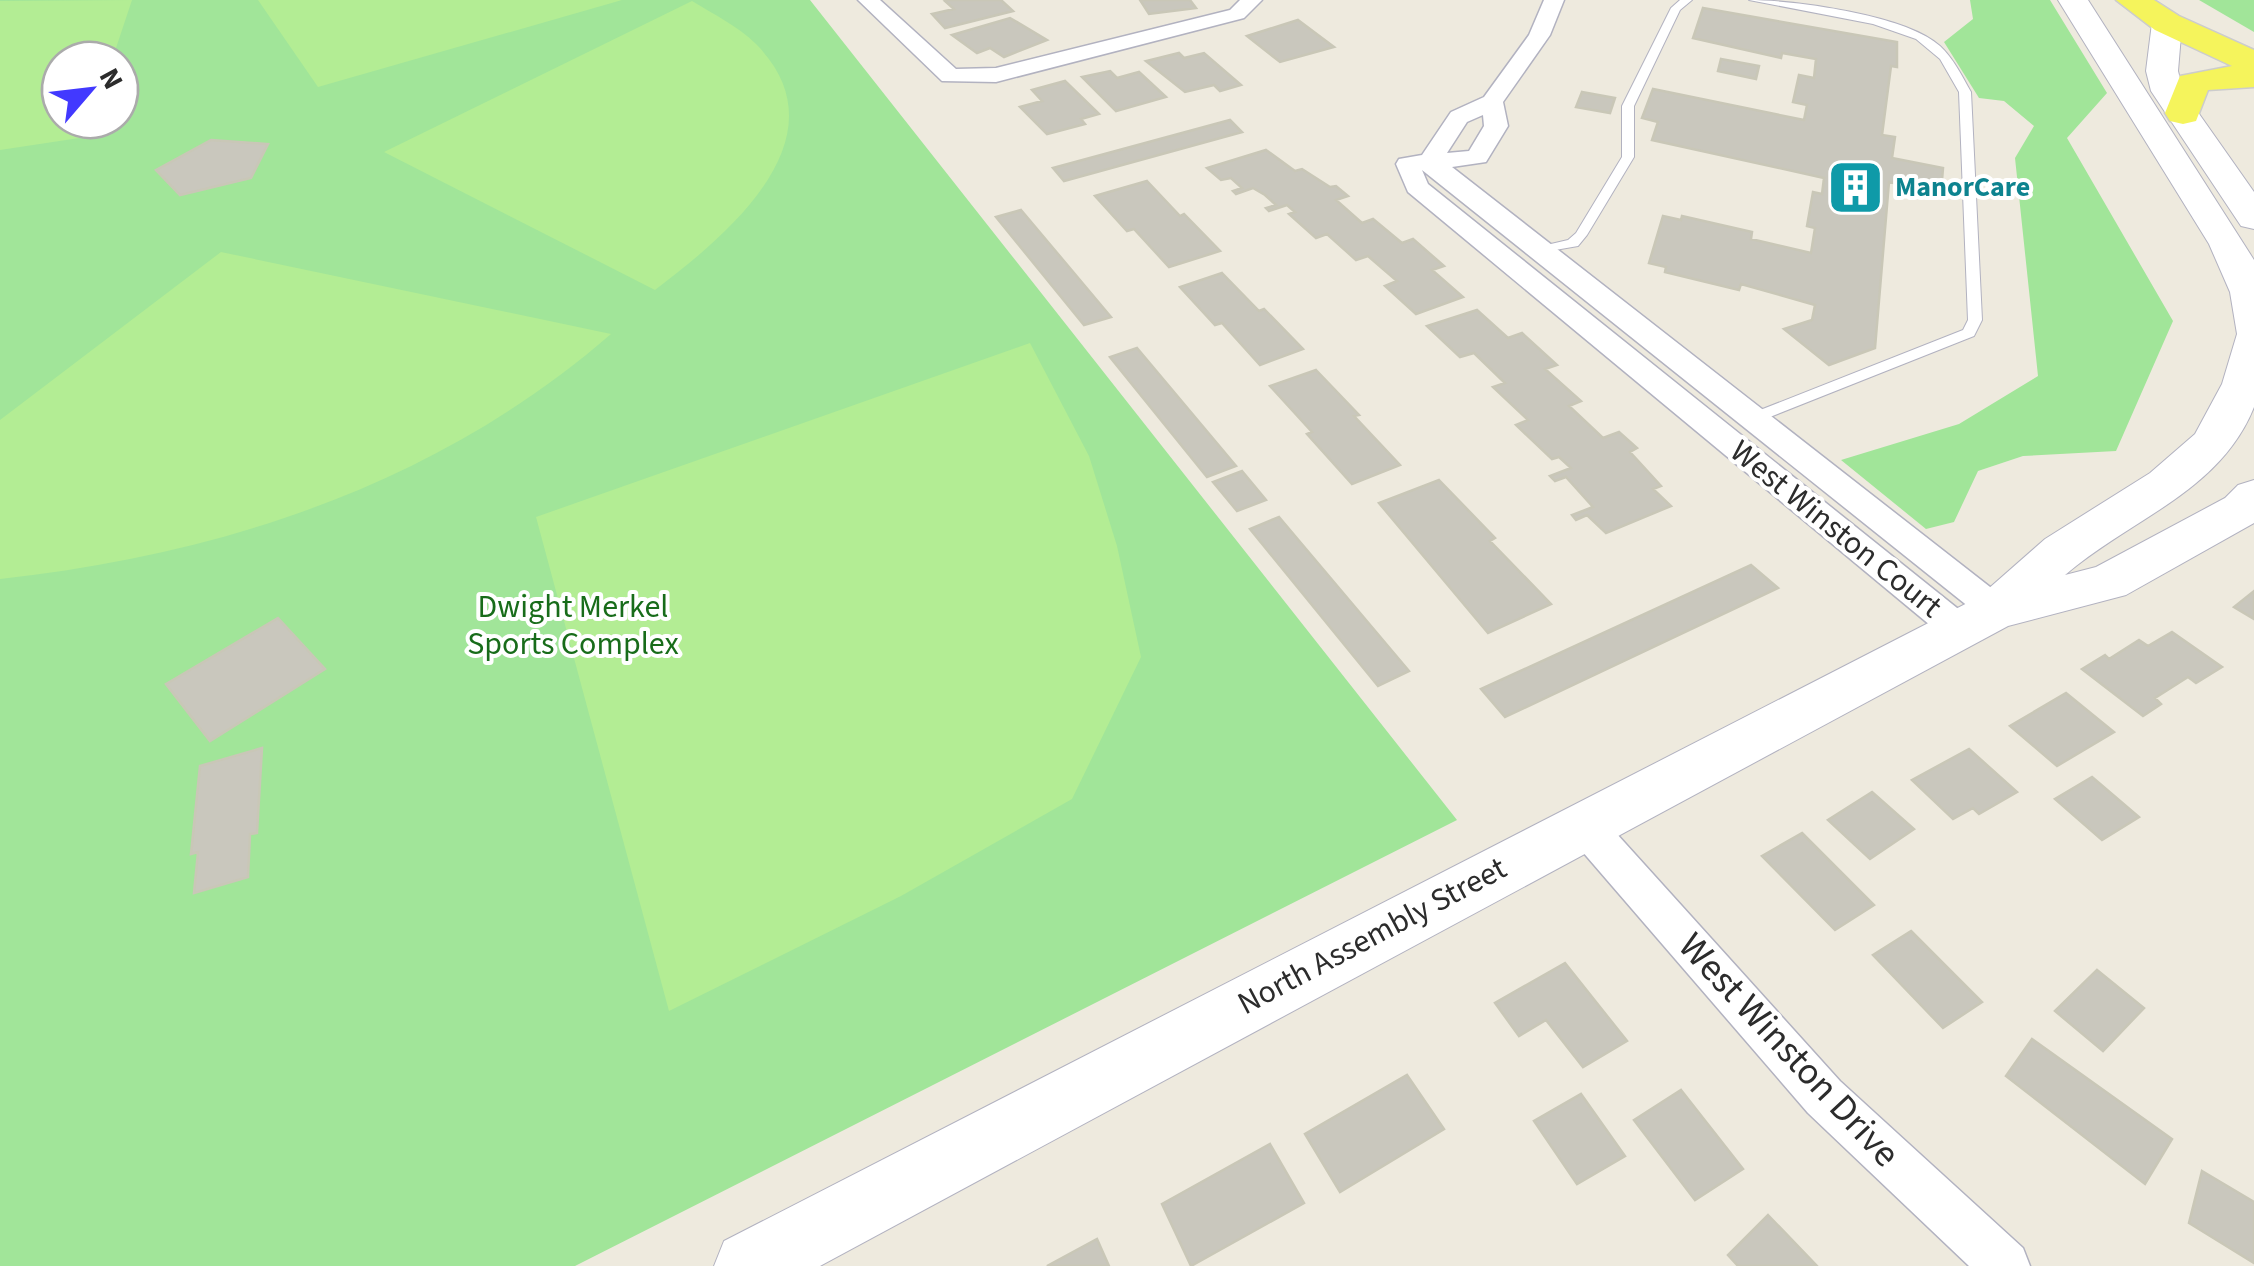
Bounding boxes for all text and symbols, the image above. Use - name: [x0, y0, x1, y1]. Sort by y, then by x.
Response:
- north arrow: [40, 40, 140, 140]
- text: N: [89, 61, 133, 96]
- building icon: ManorCare: [1826, 157, 1886, 217]
- place label: ManorCare: [1895, 167, 2030, 207]
- street label: West Winston Court: [1720, 429, 1952, 629]
- park label: Dwight Merkel Sports Complex: [467, 584, 679, 667]
- street label: North Assembly Street: [1229, 846, 1515, 1026]
- street label: West Winston Drive: [1666, 921, 1912, 1179]

